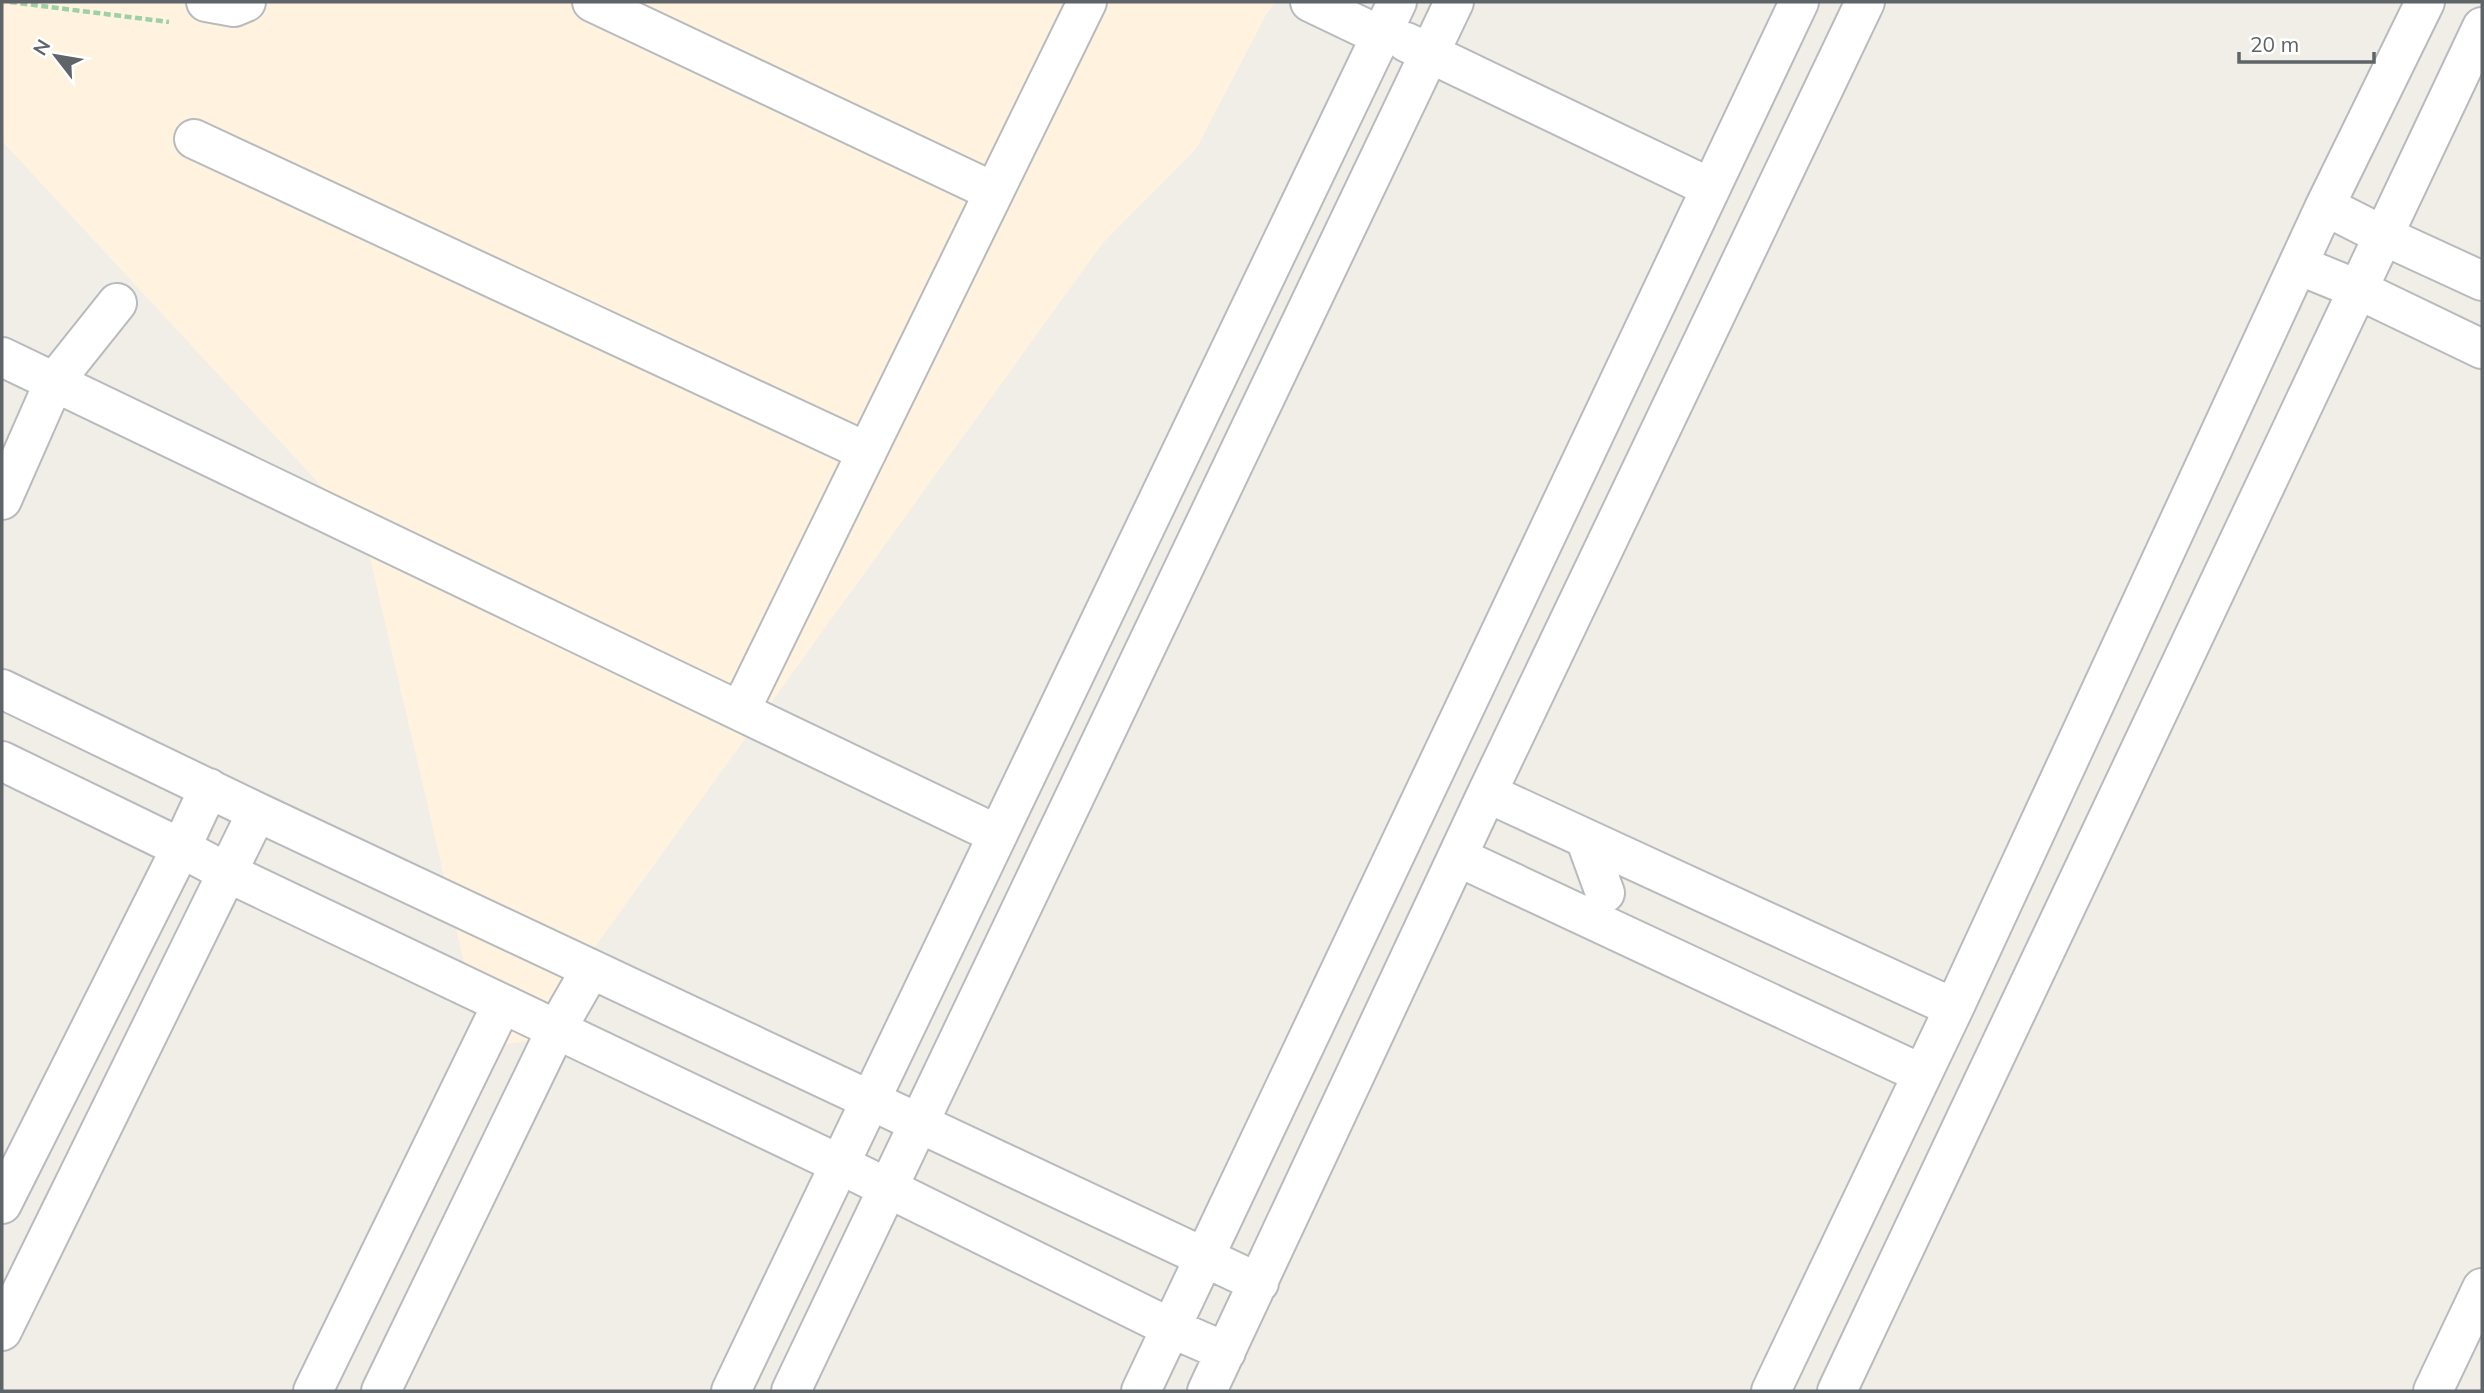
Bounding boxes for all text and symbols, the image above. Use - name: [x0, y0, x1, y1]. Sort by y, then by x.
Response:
- north arrow: [21, 21, 91, 91]
- scale bar: [2239, 21, 2374, 65]
- text: 20 m: [2250, 31, 2299, 57]
- text: N: [27, 35, 55, 60]

